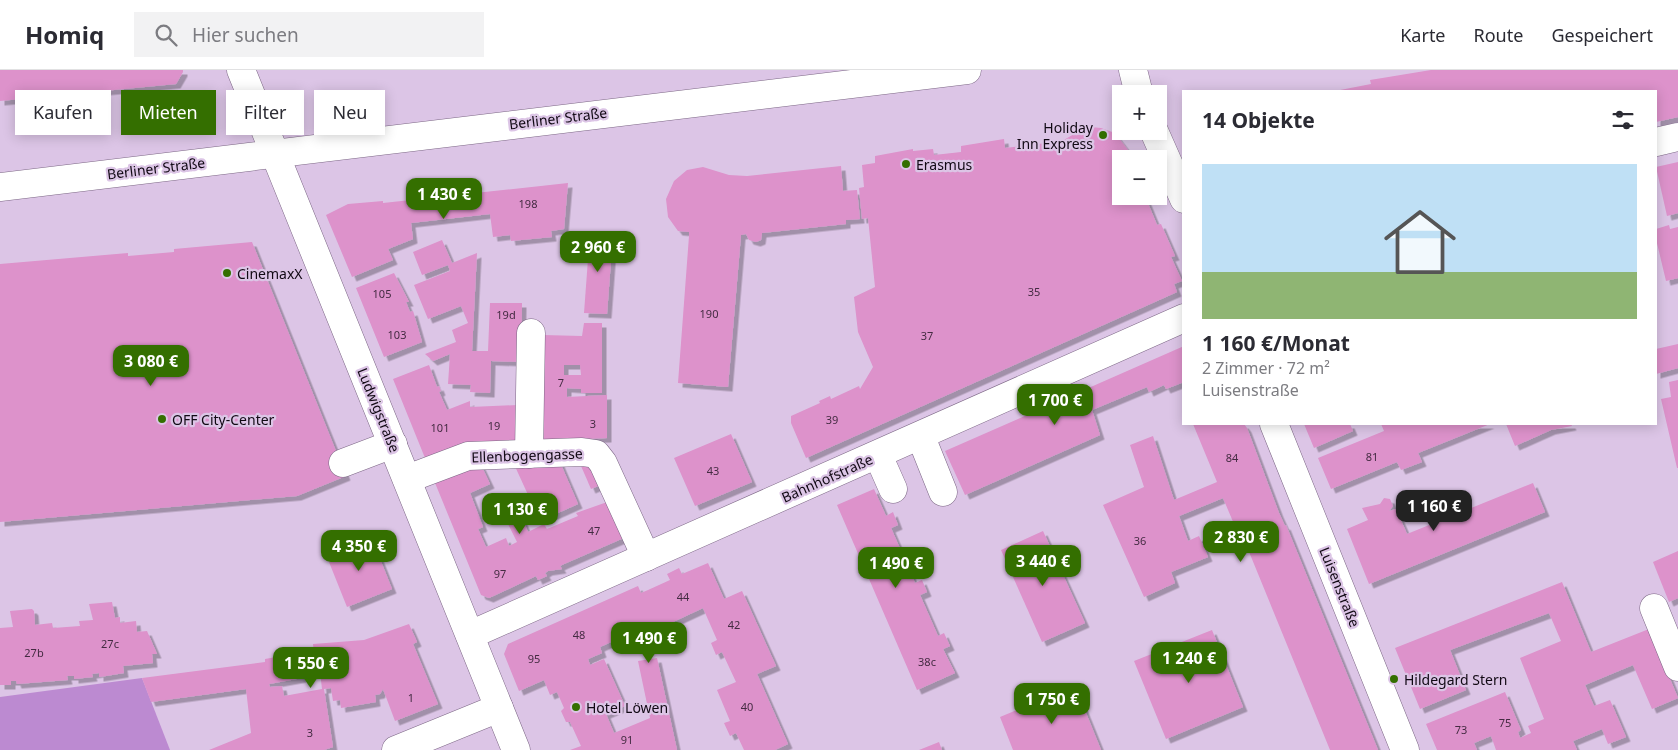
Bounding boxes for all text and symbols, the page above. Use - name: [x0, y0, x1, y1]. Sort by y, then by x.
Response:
- search box: [134, 12, 484, 57]
- text: Homiq: [25, 18, 104, 51]
- icon: search: [152, 21, 180, 49]
- text: Hier suchen: [192, 22, 299, 48]
- text: Karte: [1400, 23, 1446, 47]
- text: Route: [1474, 23, 1523, 47]
- text: Gespeichert: [1551, 23, 1653, 47]
- map controls: [1112, 85, 1167, 205]
- button: +: [1112, 85, 1167, 140]
- chip: Kaufen: [15, 90, 111, 135]
- chip: Mieten: [121, 90, 216, 135]
- chip: Filter: [226, 90, 304, 135]
- chip: Neu: [314, 90, 385, 135]
- street label: Berliner Straße: [508, 103, 608, 133]
- text: 14 Objekte: [1202, 106, 1315, 134]
- icon: filters: [1609, 106, 1637, 134]
- place label: Holiday Inn Express: [1017, 118, 1094, 153]
- marker: Holiday Inn Express: [1097, 129, 1109, 141]
- button: −: [1112, 150, 1167, 205]
- street label: Berliner Straße: [106, 153, 206, 183]
- place label: Erasmus: [916, 155, 973, 174]
- marker: Erasmus: [900, 158, 912, 170]
- pin: 1 430 €: [398, 178, 490, 220]
- text: 1 430 €: [417, 183, 471, 205]
- house number: 198: [519, 196, 537, 211]
- icon: home: [1375, 197, 1465, 287]
- pin: 2 960 €: [552, 230, 644, 273]
- text: 2 960 €: [571, 236, 625, 258]
- place label: CinemaxX: [237, 264, 303, 283]
- marker: CinemaxX: [221, 267, 233, 279]
- house number: 35: [1028, 284, 1040, 299]
- house number: 105: [373, 286, 391, 301]
- house number: 190: [700, 306, 718, 321]
- house number: 19d: [496, 307, 516, 322]
- house number: 103: [388, 327, 406, 342]
- house number: 37: [921, 328, 933, 343]
- text: 1 160 €/Monat: [1202, 329, 1350, 357]
- pin: 3 080 €: [105, 344, 197, 387]
- text: 3 080 €: [124, 350, 178, 372]
- text: 2 Zimmer · 72 m²: [1202, 357, 1330, 379]
- street label: Ludwigstraße: [353, 365, 405, 455]
- house number: 7: [558, 375, 564, 390]
- text: Luisenstraße: [1202, 379, 1299, 401]
- pin: 1 700 €: [1009, 384, 1101, 426]
- text: 1 700 €: [1028, 389, 1082, 411]
- place label: OFF City-Center: [172, 410, 275, 429]
- house number: 39: [826, 412, 838, 427]
- marker: OFF City-Center: [156, 413, 168, 425]
- house number: 3: [590, 416, 596, 431]
- house number: 19: [488, 418, 500, 433]
- house number: 101: [431, 420, 449, 435]
- street label: Ellenbogengasse: [471, 444, 583, 466]
- street label: Bahnhofstraße: [778, 449, 876, 507]
- house number: 81: [1366, 449, 1378, 464]
- house number: 84: [1226, 450, 1239, 465]
- house number: 43: [707, 463, 719, 478]
- pin: 1 160 €: [1388, 490, 1480, 532]
- pin: 1 130 €: [474, 492, 566, 535]
- text: 1 160 €: [1407, 495, 1461, 517]
- text: 1 130 €: [493, 498, 547, 520]
- pin: 2 830 €: [1195, 520, 1287, 563]
- house number: 47: [588, 523, 600, 538]
- text: 2 830 €: [1214, 526, 1268, 548]
- pin: 4 350 €: [313, 530, 405, 572]
- house number: 36: [1134, 533, 1146, 548]
- text: 4 350 €: [332, 535, 386, 557]
- pin: 3 440 €: [997, 544, 1089, 587]
- street label: Luisenstraße: [1315, 544, 1365, 630]
- pin: 1 490 €: [850, 546, 942, 589]
- text: 3 440 €: [1016, 550, 1070, 572]
- text: 1 490 €: [869, 552, 923, 574]
- house number: 97: [494, 566, 506, 581]
- house number: 44: [677, 589, 690, 604]
- house number: 42: [728, 617, 740, 632]
- pin: 1 490 €: [603, 622, 695, 664]
- house number: 48: [573, 627, 585, 642]
- text: 1 490 €: [622, 627, 676, 649]
- house number: 27c: [101, 636, 119, 651]
- pin: 1 240 €: [1143, 642, 1235, 684]
- house number: 27b: [24, 645, 44, 660]
- pin: 1 550 €: [265, 646, 357, 689]
- text: 1 240 €: [1162, 647, 1216, 669]
- house number: 95: [528, 651, 540, 666]
- text: 1 550 €: [284, 652, 338, 674]
- house number: 38c: [918, 654, 936, 669]
- place label: Hildegard Stern: [1404, 670, 1507, 689]
- marker: Hildegard Stern: [1388, 673, 1400, 685]
- pin: 1 750 €: [1006, 682, 1098, 725]
- text: 1 750 €: [1025, 688, 1079, 710]
- house number: 1: [408, 690, 414, 705]
- place label: Hotel Löwen: [586, 698, 668, 717]
- house number: 40: [741, 699, 753, 714]
- marker: Hotel Löwen: [570, 701, 582, 713]
- house number: 75: [1499, 715, 1511, 730]
- house number: 73: [1455, 722, 1467, 737]
- house number: 3: [307, 725, 313, 740]
- house number: 91: [621, 732, 633, 747]

